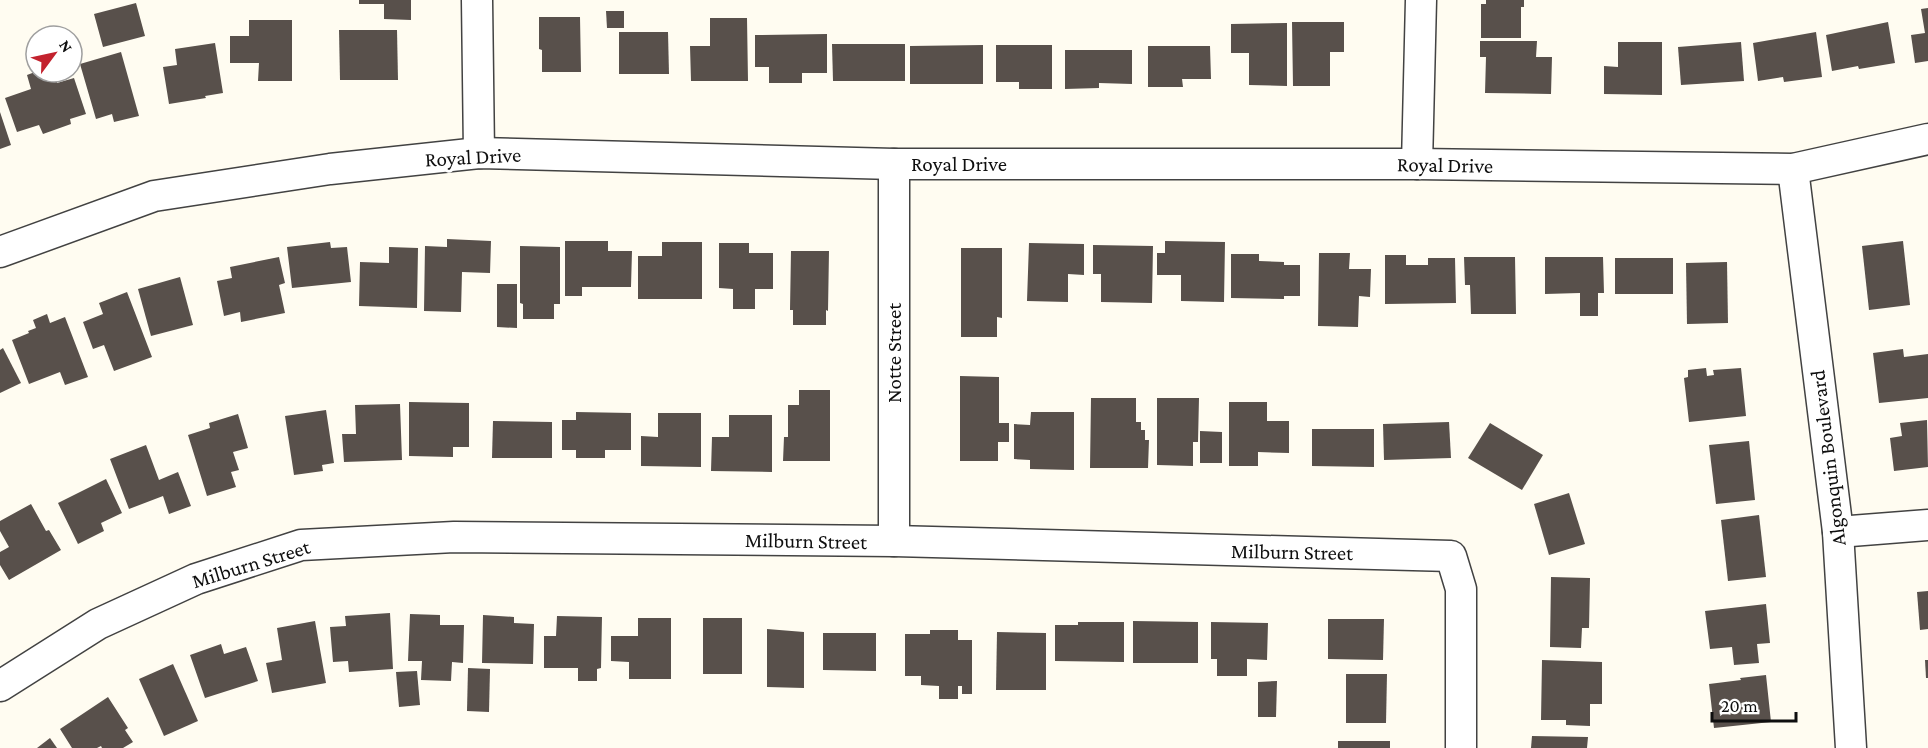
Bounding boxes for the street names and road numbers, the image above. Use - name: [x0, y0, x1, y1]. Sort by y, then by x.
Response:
- street label: Royal Drive: [424, 143, 522, 171]
- street label: Royal Drive: [911, 152, 1007, 176]
- street label: Royal Drive: [1397, 152, 1493, 178]
- street label: Notte Street: [882, 302, 906, 403]
- street label: Algonquin Boulevard: [1805, 369, 1851, 547]
- street label: Milburn Street: [745, 528, 868, 554]
- street label: Milburn Street: [189, 534, 314, 593]
- street label: Milburn Street: [1231, 539, 1354, 565]

